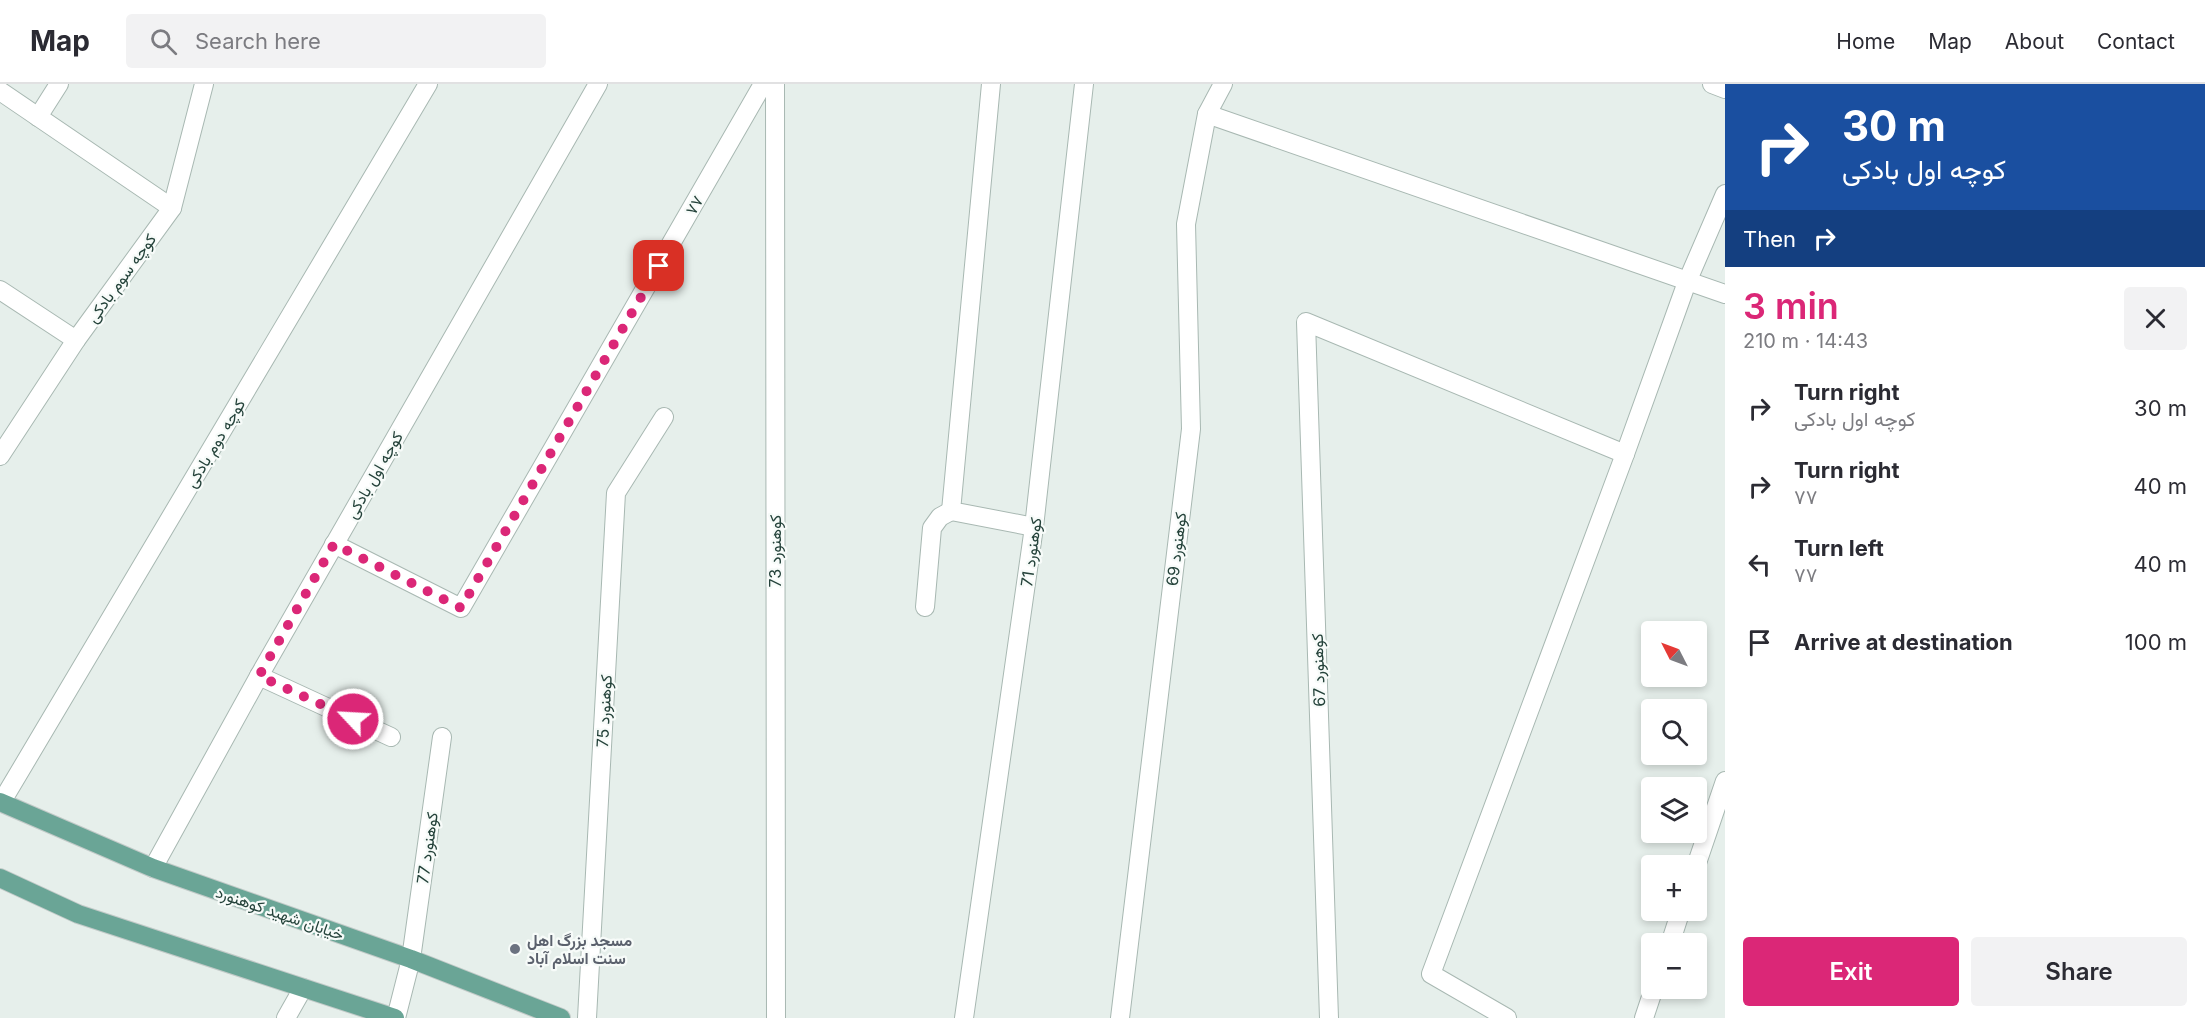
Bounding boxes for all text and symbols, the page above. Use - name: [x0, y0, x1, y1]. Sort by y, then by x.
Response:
- search box: [126, 14, 546, 68]
- text: Map: [30, 24, 90, 58]
- icon: search: [147, 25, 180, 58]
- text: Search here: [195, 28, 321, 54]
- text: Home: [1836, 29, 1895, 54]
- text: Map: [1928, 29, 1972, 54]
- text: About: [2005, 29, 2064, 54]
- text: Contact: [2097, 29, 2175, 54]
- text: 30 m: [1842, 100, 1946, 151]
- icon: right: [1743, 108, 1821, 186]
- text: کوچه اول بادکی: [1842, 153, 2006, 186]
- street label: ۷۷: [681, 192, 707, 218]
- icon: right: [1808, 222, 1841, 255]
- text: Then: [1743, 226, 1796, 252]
- street label: کوچه سوم بادکی: [82, 230, 162, 328]
- pin: [633, 240, 684, 291]
- icon: arrive: [642, 249, 675, 282]
- text: 3 min: [1743, 284, 1839, 328]
- button: close: [2124, 287, 2187, 350]
- text: 210 m · 14:43: [1743, 329, 1868, 353]
- text: Turn right: [1794, 379, 1900, 405]
- icon: right: [1743, 392, 1776, 425]
- street label: کوچه دوم بادکی: [181, 395, 251, 492]
- text: 30 m: [2134, 395, 2187, 421]
- text: کوچه اول بادکی: [1794, 407, 1915, 431]
- street label: کوچه اول بادکی: [341, 428, 409, 523]
- text: Turn right: [1794, 457, 1900, 483]
- icon: right: [1743, 470, 1776, 503]
- text: 40 m: [2133, 473, 2187, 499]
- text: ۷۷: [1794, 485, 1818, 509]
- street label: کوهنورد 69: [1162, 511, 1191, 587]
- street label: کوهنورد 73: [765, 515, 786, 587]
- street label: کوهنورد 71: [1016, 516, 1047, 588]
- text: Turn left: [1794, 535, 1884, 561]
- icon: left: [1743, 548, 1776, 581]
- text: 40 m: [2133, 551, 2187, 577]
- text: ۷۷: [1794, 563, 1818, 587]
- north arrow: [1641, 621, 1707, 687]
- map controls: [1641, 621, 1707, 999]
- icon: arrive: [1743, 626, 1776, 659]
- text: Arrive at destination: [1794, 629, 2013, 655]
- text: 100 m: [2125, 629, 2187, 655]
- street label: کوهنورد 67: [1307, 633, 1330, 707]
- street label: کوهنورد 75: [592, 674, 617, 748]
- position arrow: [321, 687, 385, 751]
- button: search: [1641, 699, 1707, 765]
- button: layers: [1641, 777, 1707, 843]
- street label: کوهنورد 77: [412, 811, 443, 886]
- button: +: [1641, 855, 1707, 921]
- street label: خیابان شهید کوهنورد: [213, 882, 347, 945]
- place label: مسجد بزرگ اهل سنت اسلام آباد: [527, 930, 633, 969]
- button: −: [1641, 933, 1707, 999]
- button: Exit: [1743, 937, 1959, 1006]
- button: Share: [1971, 937, 2187, 1006]
- marker: مسجد بزرگ اهل سنت اسلام آباد: [508, 942, 522, 956]

